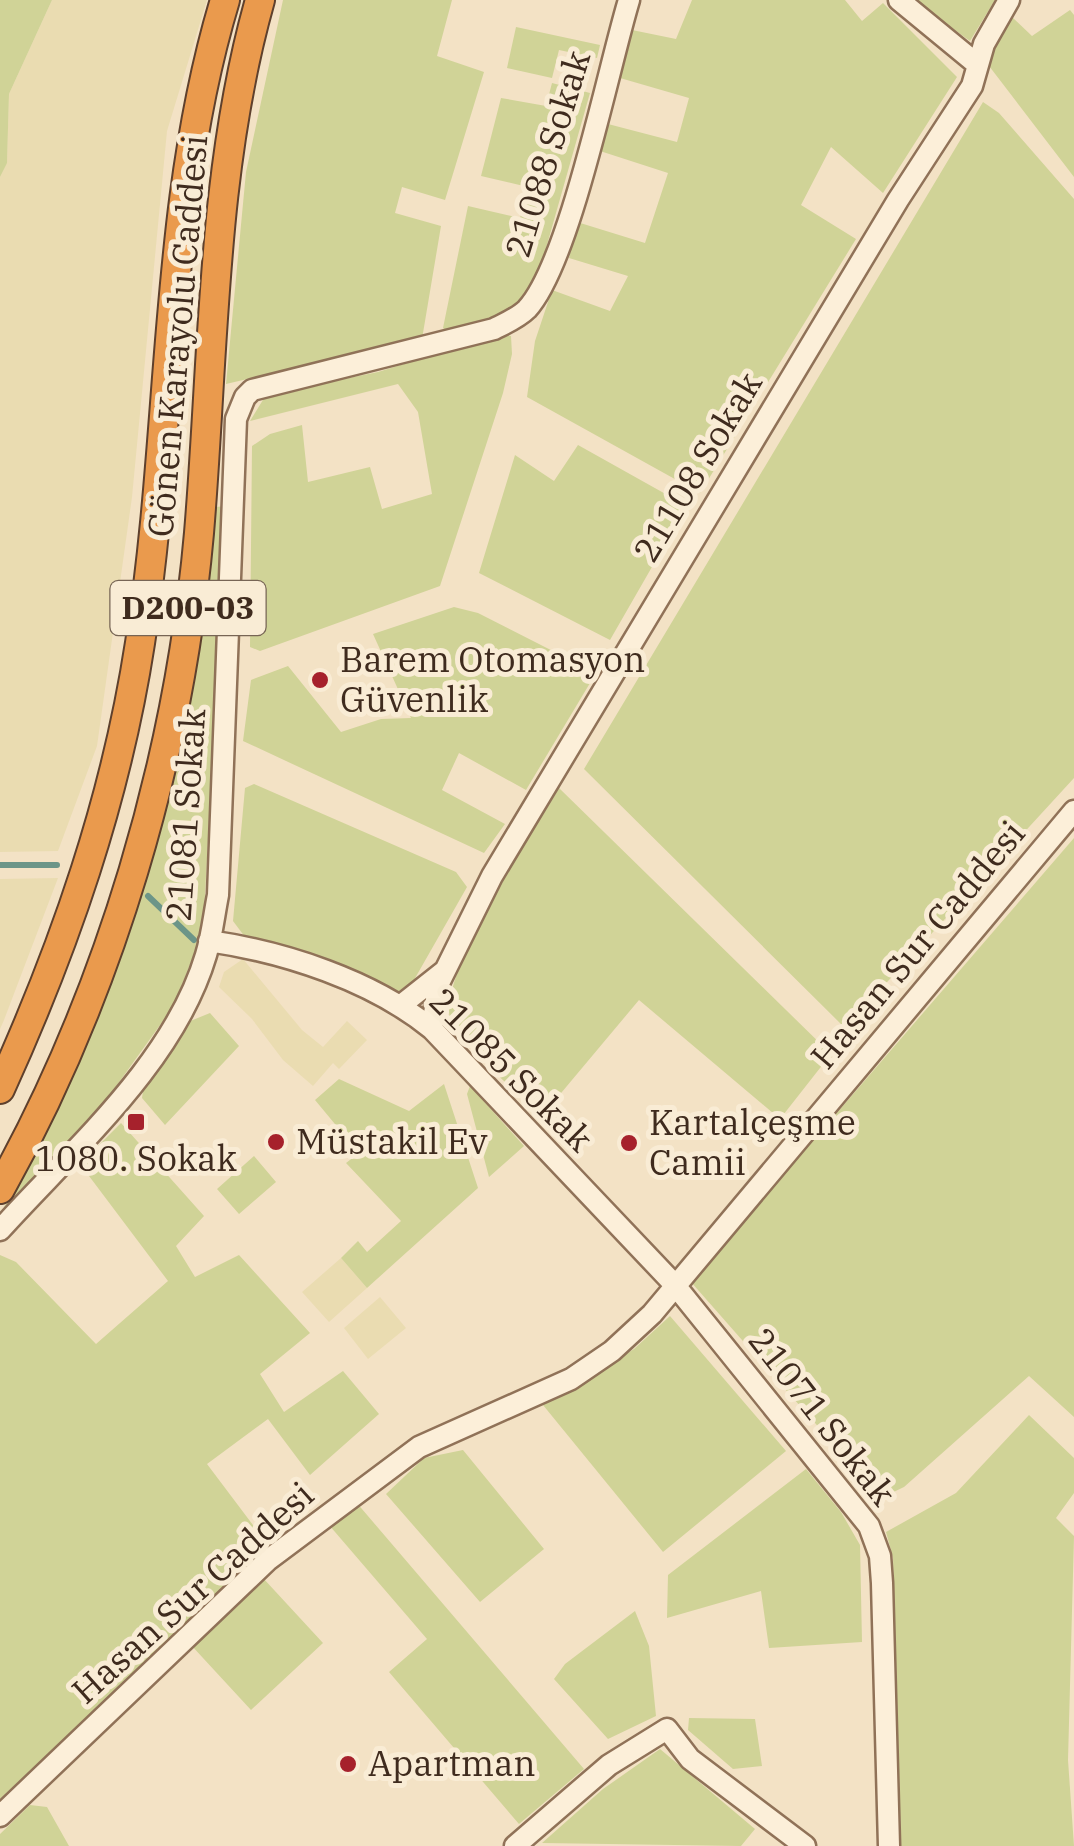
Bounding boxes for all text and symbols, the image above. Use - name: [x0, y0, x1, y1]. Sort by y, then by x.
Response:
- street label: 21088 Sokak: [494, 44, 600, 262]
- street label: Gönen Karayolu Caddesi: [137, 133, 217, 539]
- street label: 21108 Sokak: [622, 363, 772, 570]
- road number: D200-03: [110, 581, 266, 635]
- place label: Barem Otomasyon Güvenlik: [340, 636, 645, 722]
- marker: Barem Otomasyon Güvenlik: [309, 669, 331, 691]
- street label: 21081 Sokak: [155, 706, 215, 923]
- street label: Hasan Sur Caddesi: [800, 811, 1035, 1078]
- street label: 21085 Sokak: [420, 978, 604, 1161]
- place label: Kartalçeşme Camii: [649, 1099, 856, 1185]
- marker: 1080. Sokak: [125, 1111, 147, 1133]
- place label: Müstakil Ev: [296, 1118, 488, 1164]
- marker: Müstakil Ev: [265, 1131, 287, 1153]
- marker: Kartalçeşme Camii: [618, 1132, 640, 1154]
- place label: 1080. Sokak: [35, 1135, 237, 1181]
- street label: 21071 Sokak: [739, 1318, 907, 1515]
- street label: Hasan Sur Caddesi: [62, 1471, 323, 1713]
- place label: Apartman: [368, 1740, 536, 1786]
- marker: Apartman: [337, 1753, 359, 1775]

